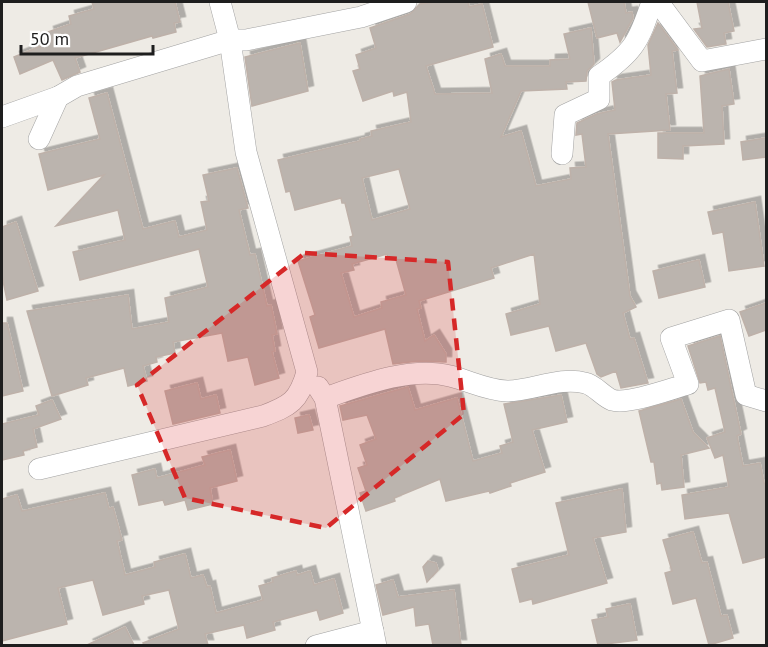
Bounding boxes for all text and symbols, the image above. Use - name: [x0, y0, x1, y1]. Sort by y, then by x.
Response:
- scale bar: [21, 18, 153, 56]
- text: 50 m: [30, 27, 69, 50]

